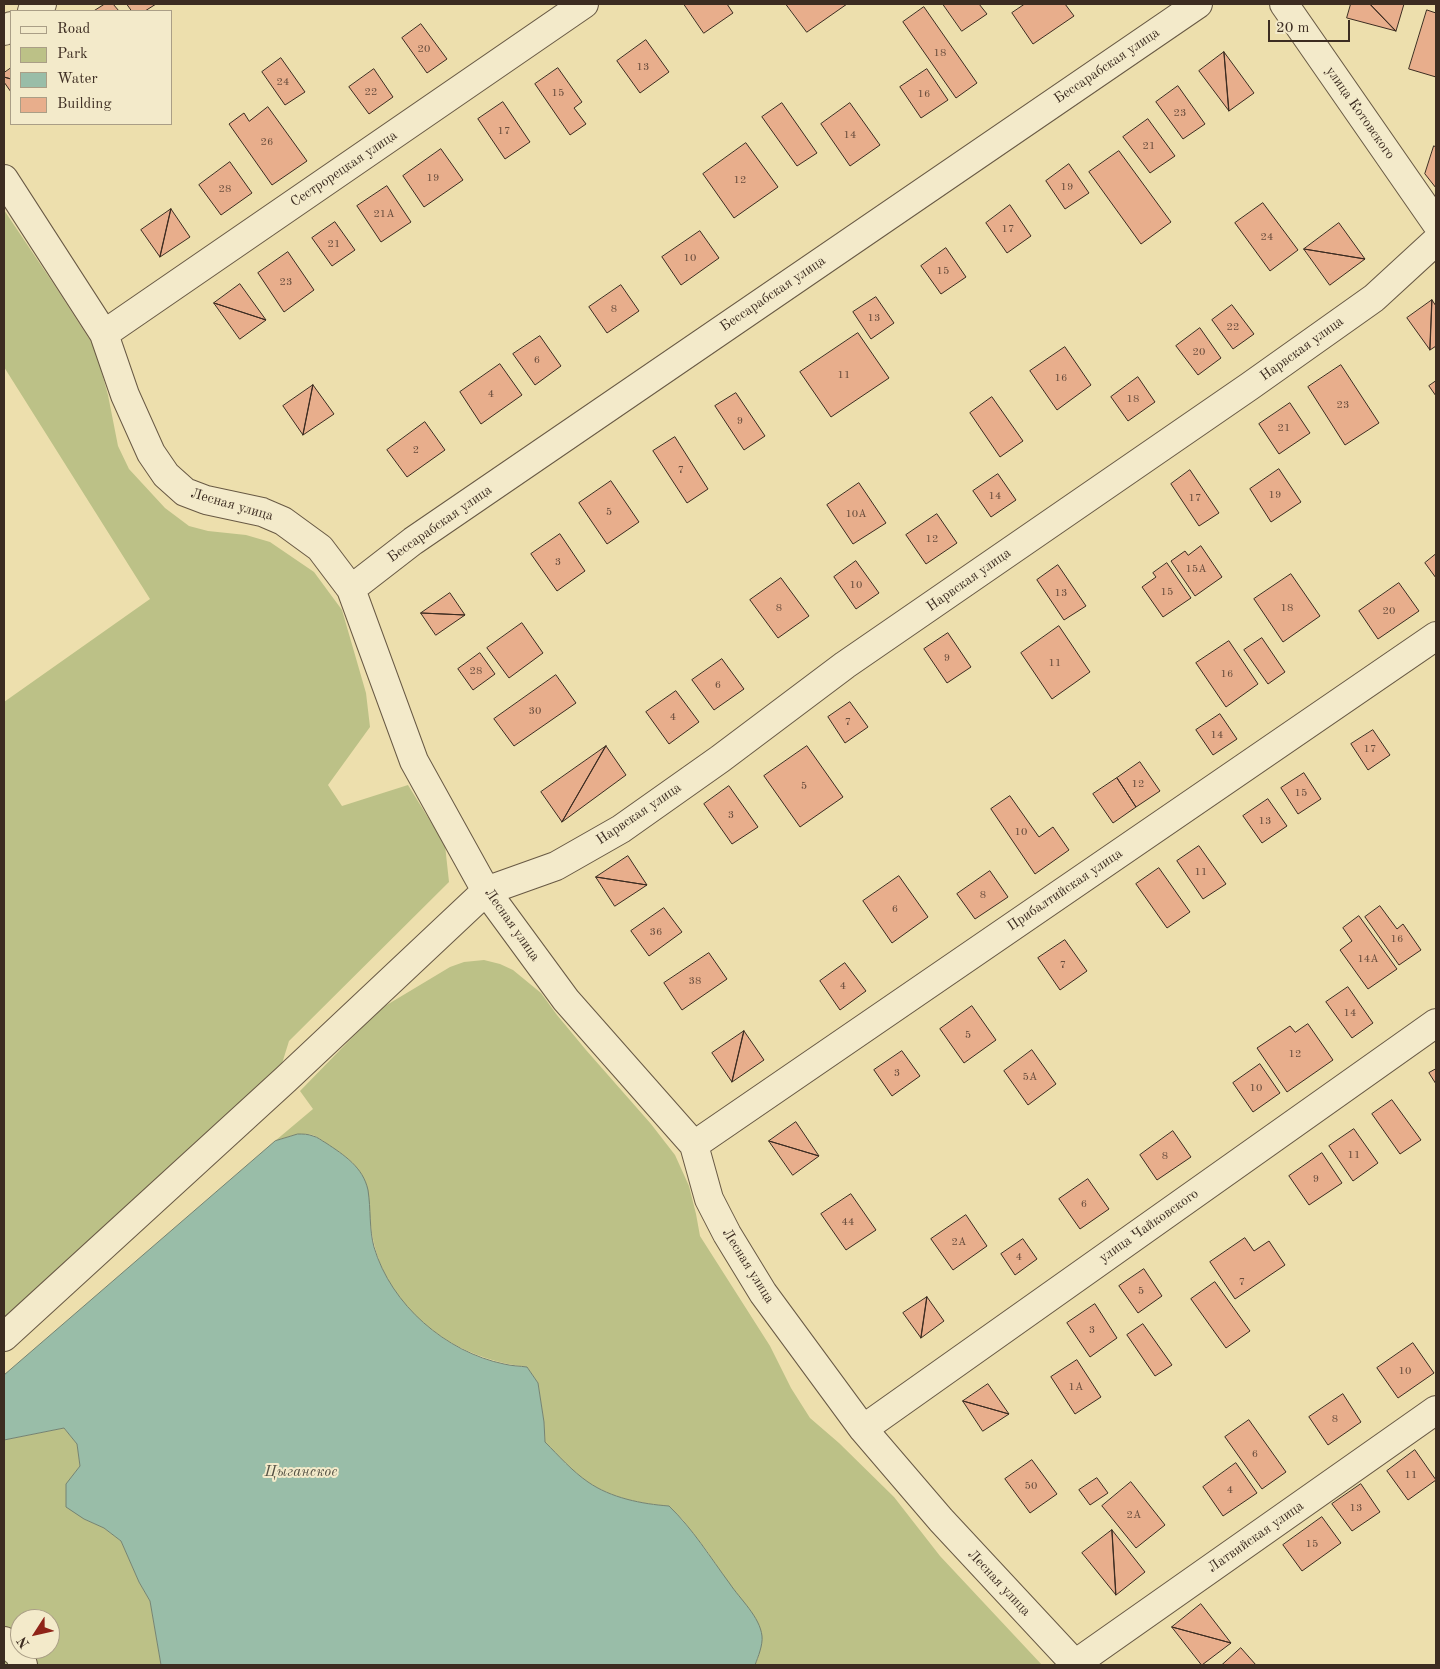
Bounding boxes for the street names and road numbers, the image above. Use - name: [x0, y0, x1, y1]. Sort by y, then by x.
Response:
- street label: Бессарабская улица: [1051, 24, 1163, 108]
- street label: улица Котовского: [1322, 63, 1398, 163]
- street label: Сестрорецкая улица: [287, 127, 401, 211]
- street label: Бессарабская улица: [717, 252, 829, 336]
- street label: Нарвская улица: [1257, 313, 1347, 385]
- street label: Бессарабская улица: [385, 482, 495, 566]
- street label: Лесная улица: [189, 485, 275, 525]
- street label: Нарвская улица: [924, 545, 1014, 615]
- street label: Нарвская улица: [593, 779, 685, 849]
- street label: Прибалтийская улица: [1004, 845, 1126, 935]
- street label: Лесная улица: [481, 885, 543, 965]
- street label: улица Чайковского: [1096, 1185, 1202, 1267]
- street label: Лесная улица: [718, 1225, 778, 1307]
- street label: Латвийская улица: [1205, 1498, 1307, 1576]
- street label: Лесная улица: [964, 1546, 1034, 1620]

